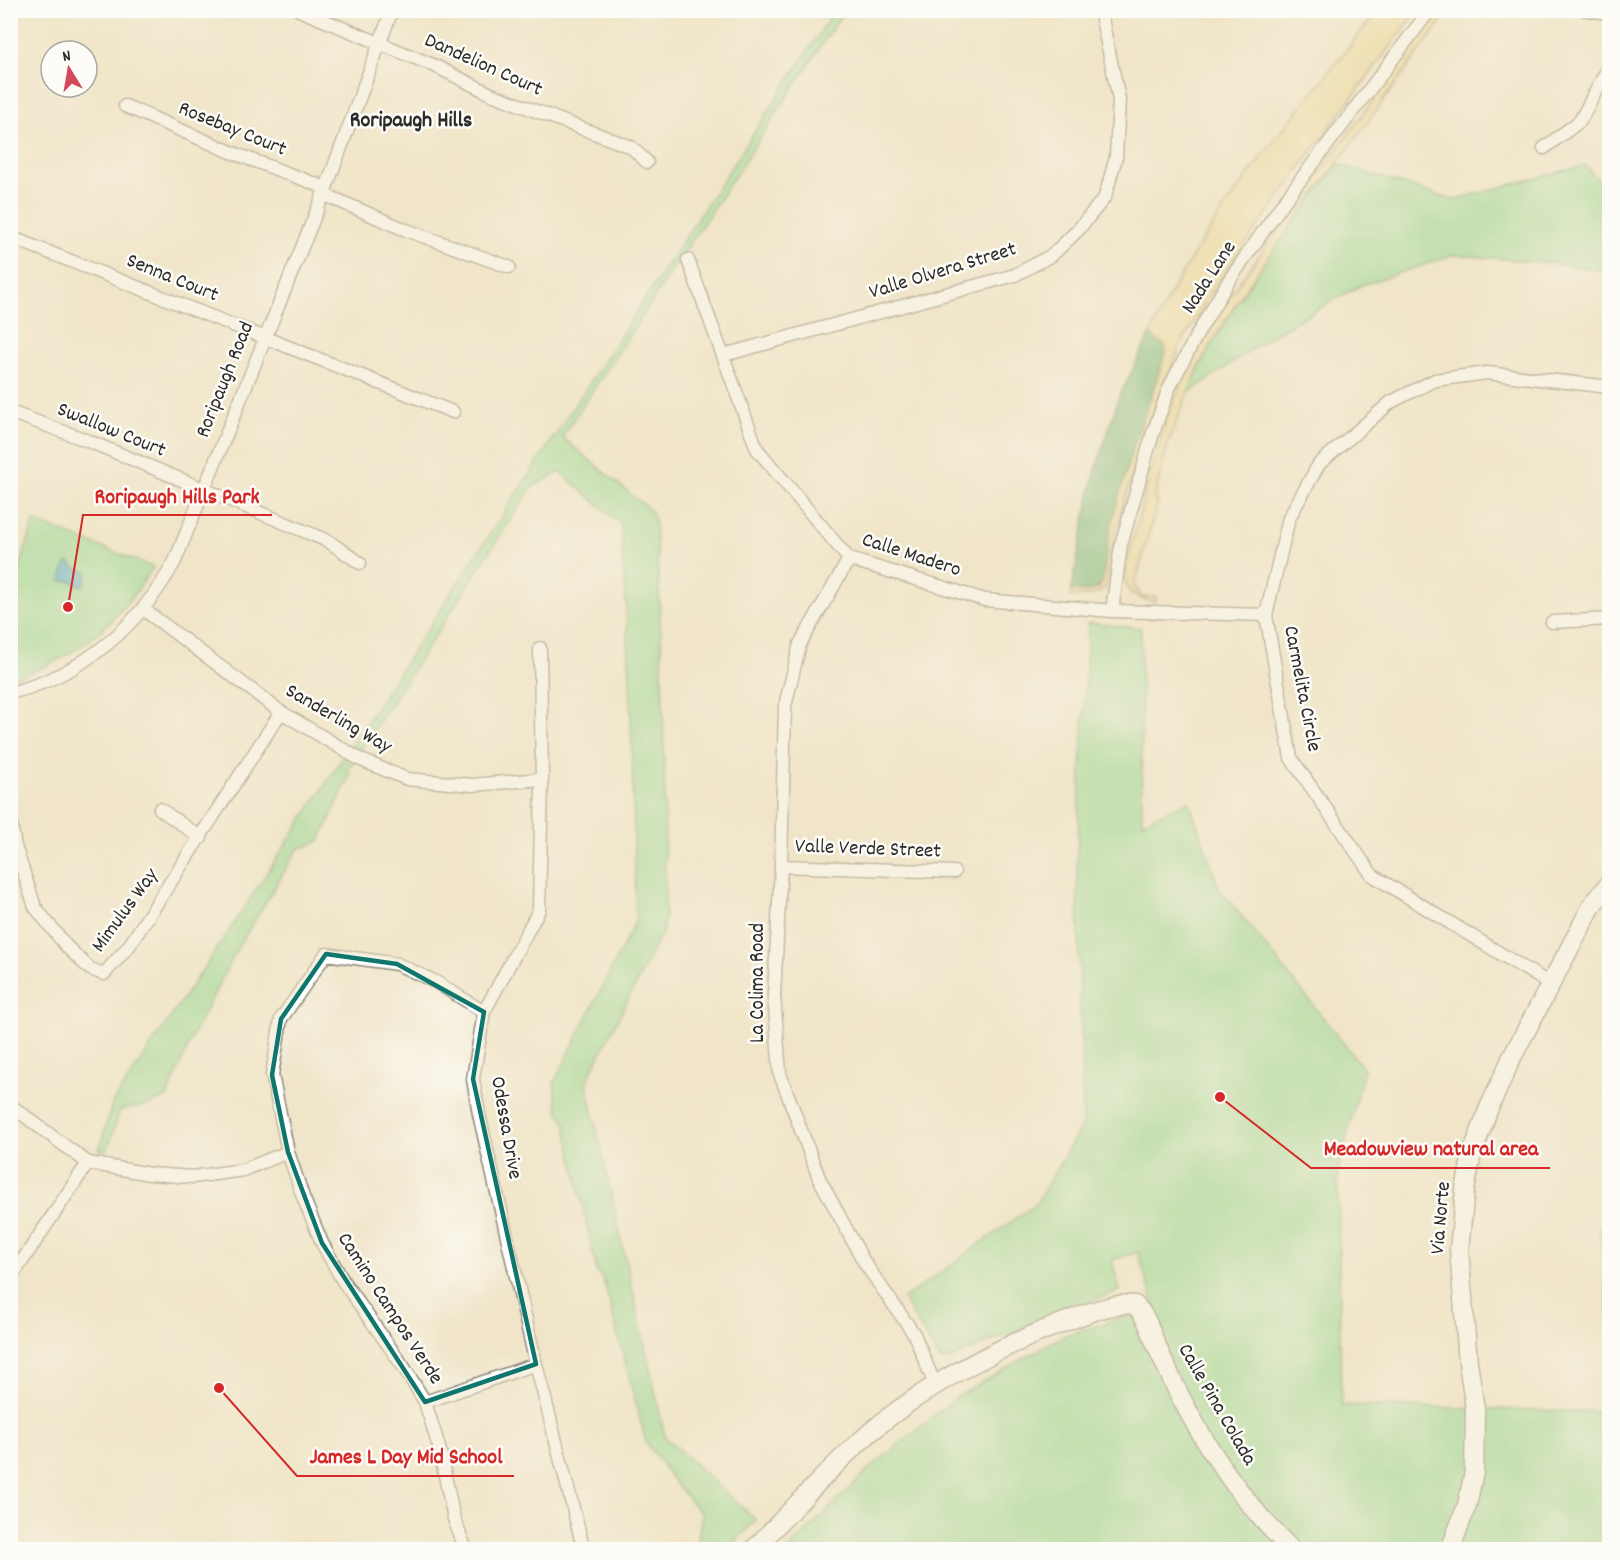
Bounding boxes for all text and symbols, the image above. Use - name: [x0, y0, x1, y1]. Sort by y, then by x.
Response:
- street label: Dandelion Court: [419, 27, 547, 106]
- north arrow: [39, 39, 99, 99]
- text: N: [61, 45, 73, 69]
- street label: Rosebay Court: [173, 95, 291, 165]
- district label: Roripaugh Hills: [350, 106, 472, 137]
- street label: Valle Olvera Street: [866, 235, 1021, 309]
- street label: Nada Lane: [1175, 235, 1245, 321]
- street label: Senna Court: [121, 247, 223, 311]
- street label: Roripaugh Road: [189, 318, 263, 442]
- street label: Swallow Court: [52, 396, 170, 466]
- callout: Roripaugh Hills Park: [83, 475, 272, 515]
- text: Roripaugh Hills Park: [95, 483, 259, 514]
- street label: Calle Madero: [858, 526, 964, 586]
- street label: Carmelita Circle: [1274, 623, 1328, 755]
- street label: Sanderling Way: [279, 677, 397, 763]
- street label: Valle Verde Street: [794, 832, 942, 868]
- street label: Mimulus Way: [85, 862, 167, 959]
- street label: La Colima Road: [744, 923, 774, 1043]
- street label: Odessa Drive: [481, 1074, 529, 1182]
- callout: Meadowview natural area: [1311, 1128, 1550, 1168]
- text: Meadowview natural area: [1324, 1135, 1539, 1166]
- street label: Via Norte: [1424, 1180, 1460, 1256]
- street label: Camino Campos Verde: [329, 1227, 449, 1391]
- street label: Calle Pina Colada: [1169, 1338, 1264, 1472]
- callout: James L Day Mid School: [297, 1436, 514, 1476]
- text: James L Day Mid School: [310, 1443, 503, 1474]

